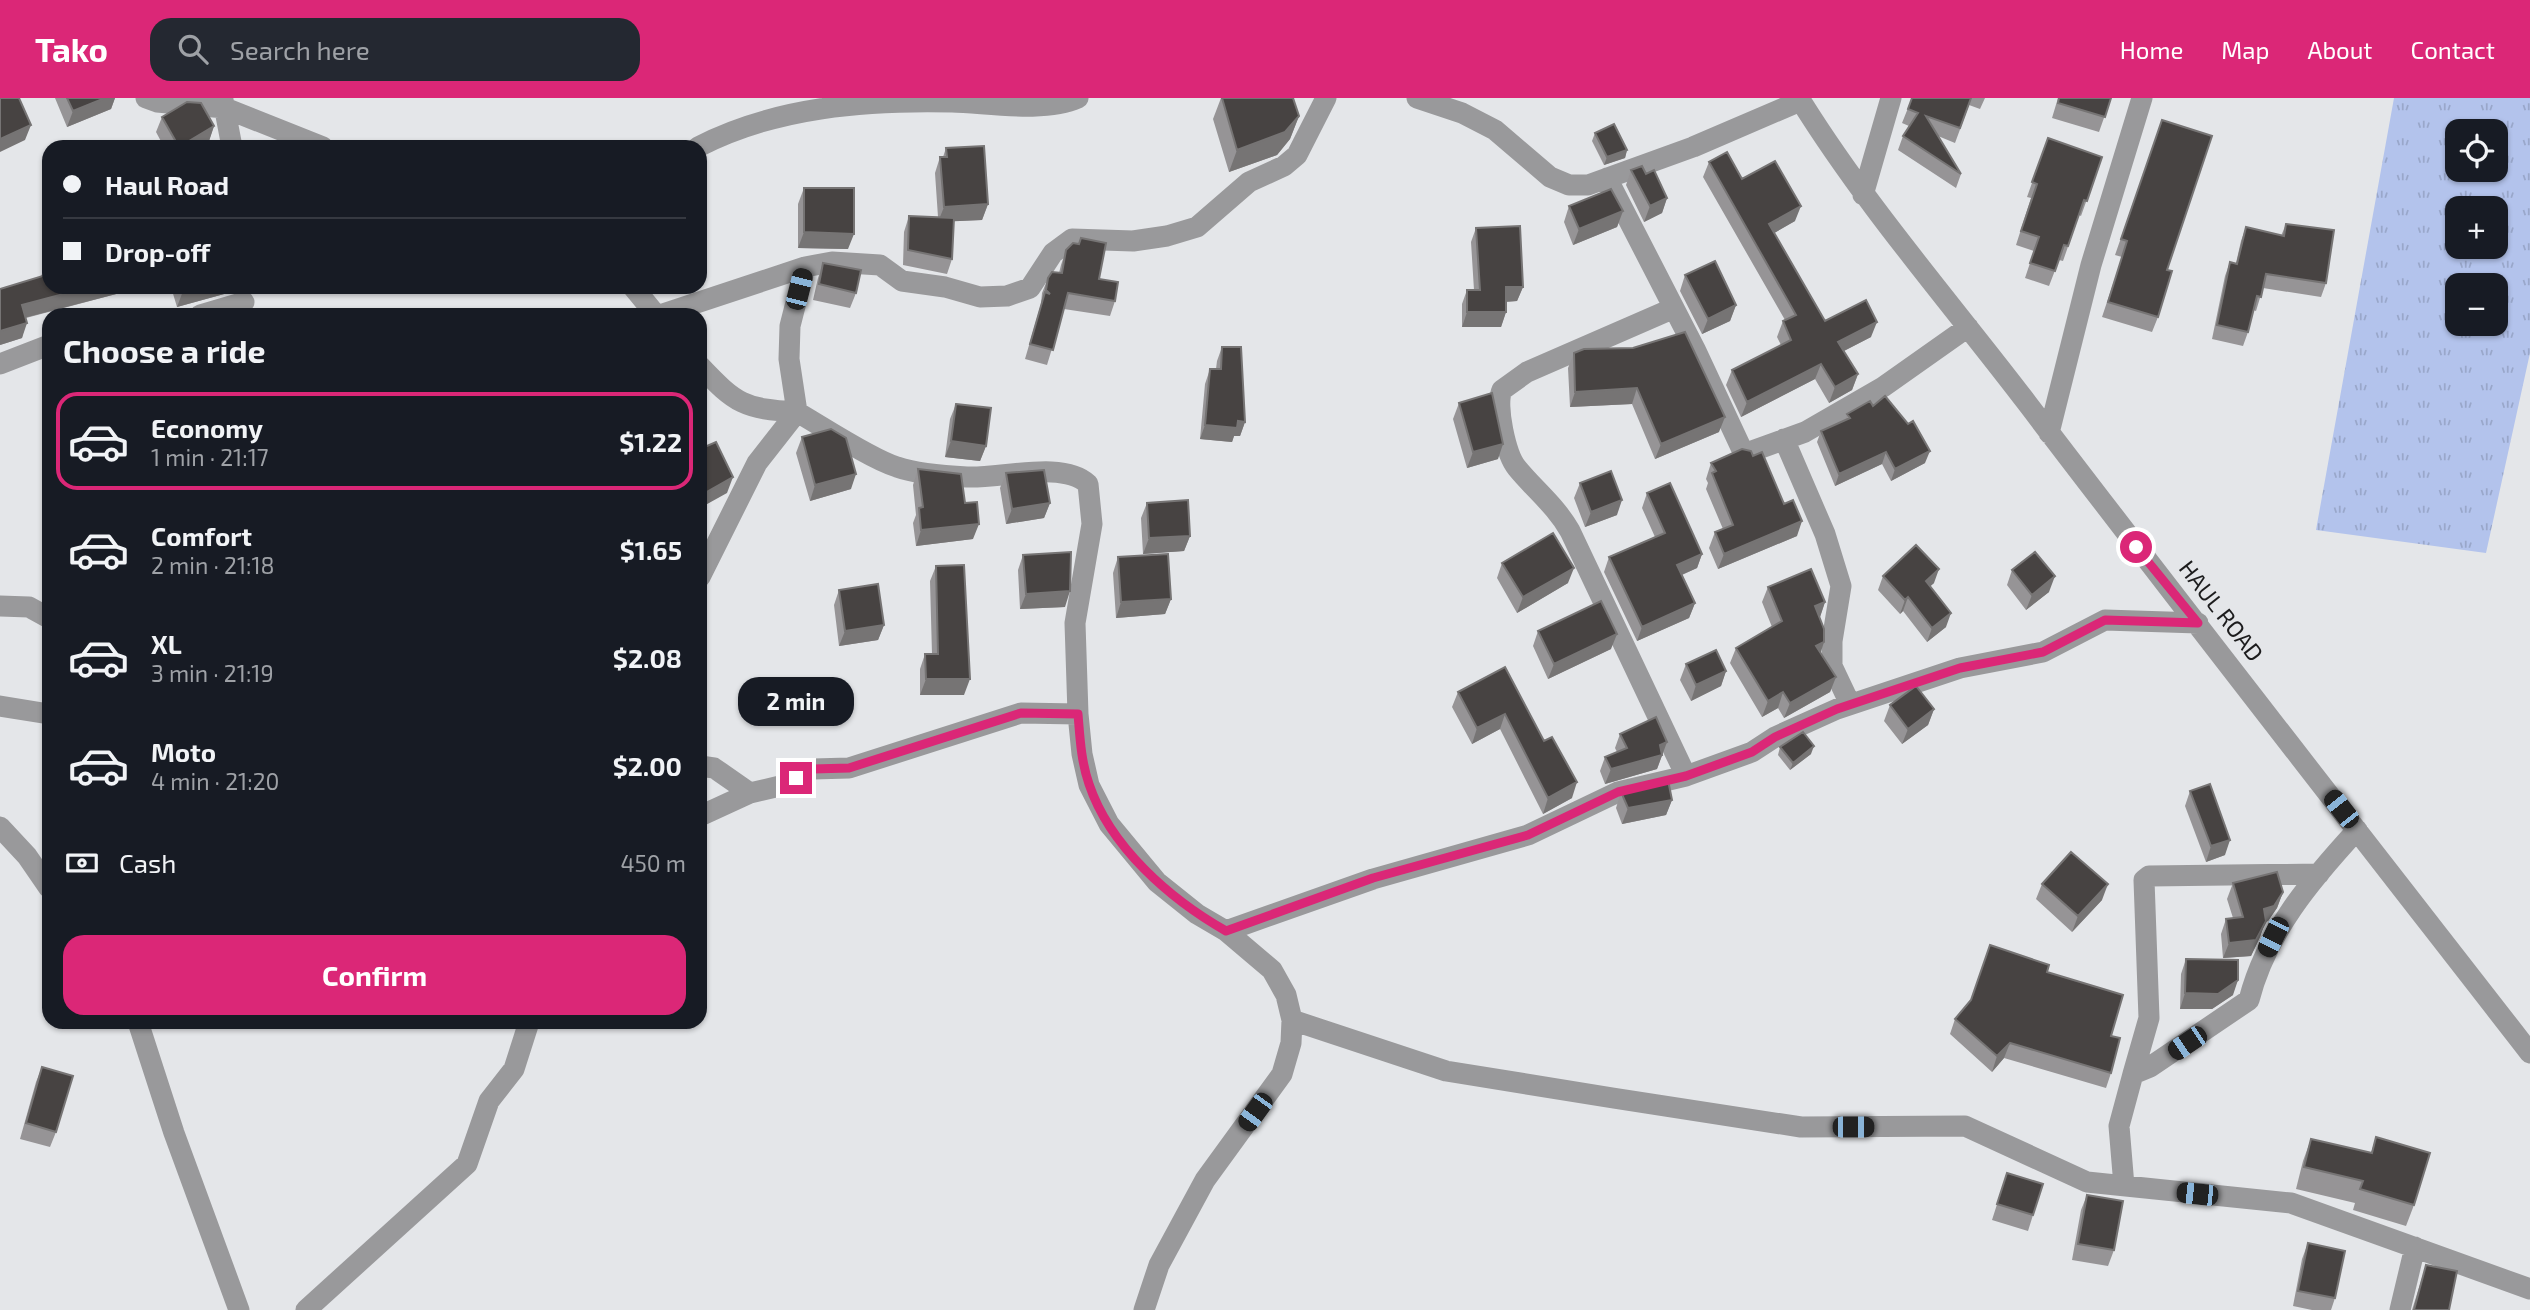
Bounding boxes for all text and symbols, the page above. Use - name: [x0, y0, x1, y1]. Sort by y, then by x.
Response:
- search box: [150, 18, 640, 81]
- text: Tako: [35, 29, 108, 69]
- icon: search: [174, 30, 212, 68]
- text: Search here: [230, 34, 370, 65]
- text: Home: [2120, 35, 2183, 64]
- text: Map: [2221, 35, 2269, 64]
- text: About: [2307, 35, 2373, 64]
- text: Contact: [2411, 35, 2495, 64]
- map controls: [2445, 119, 2508, 336]
- button: locate: [2445, 119, 2508, 182]
- text: Haul Road: [105, 169, 229, 200]
- button: +: [2445, 196, 2508, 259]
- text: Drop-off: [105, 236, 210, 267]
- car: [784, 266, 815, 312]
- button: −: [2445, 273, 2508, 336]
- text: Choose a ride: [63, 331, 266, 369]
- icon: car: [67, 410, 130, 473]
- text: Economy: [151, 412, 263, 443]
- text: $1.22: [619, 426, 682, 457]
- text: 1 min · 21:17: [151, 443, 269, 471]
- icon: car: [67, 518, 130, 581]
- text: Comfort: [151, 520, 252, 551]
- route start: [2120, 531, 2152, 563]
- text: $1.65: [620, 534, 682, 565]
- text: 2 min · 21:18: [151, 551, 275, 579]
- street label: HAUL ROAD: [2174, 554, 2270, 666]
- icon: car: [67, 626, 130, 689]
- text: XL: [151, 628, 182, 659]
- text: $2.08: [613, 642, 682, 673]
- text: 3 min · 21:19: [151, 659, 274, 687]
- callout: 2 min: [738, 676, 854, 726]
- text: 2 min: [767, 687, 825, 715]
- icon: car: [67, 734, 130, 797]
- text: Moto: [151, 736, 216, 767]
- text: $2.00: [613, 750, 682, 781]
- route end: [780, 762, 812, 794]
- text: 4 min · 21:20: [151, 767, 279, 795]
- car: [2320, 786, 2363, 832]
- icon: cash: [63, 844, 101, 882]
- text: Cash: [119, 847, 176, 878]
- text: 450 m: [620, 849, 686, 877]
- car: [2255, 914, 2292, 960]
- button: Confirm: [63, 935, 686, 1015]
- car: [2164, 1023, 2211, 1063]
- car: [1235, 1089, 1276, 1135]
- car: [1833, 1117, 1875, 1138]
- car: [2176, 1181, 2219, 1207]

